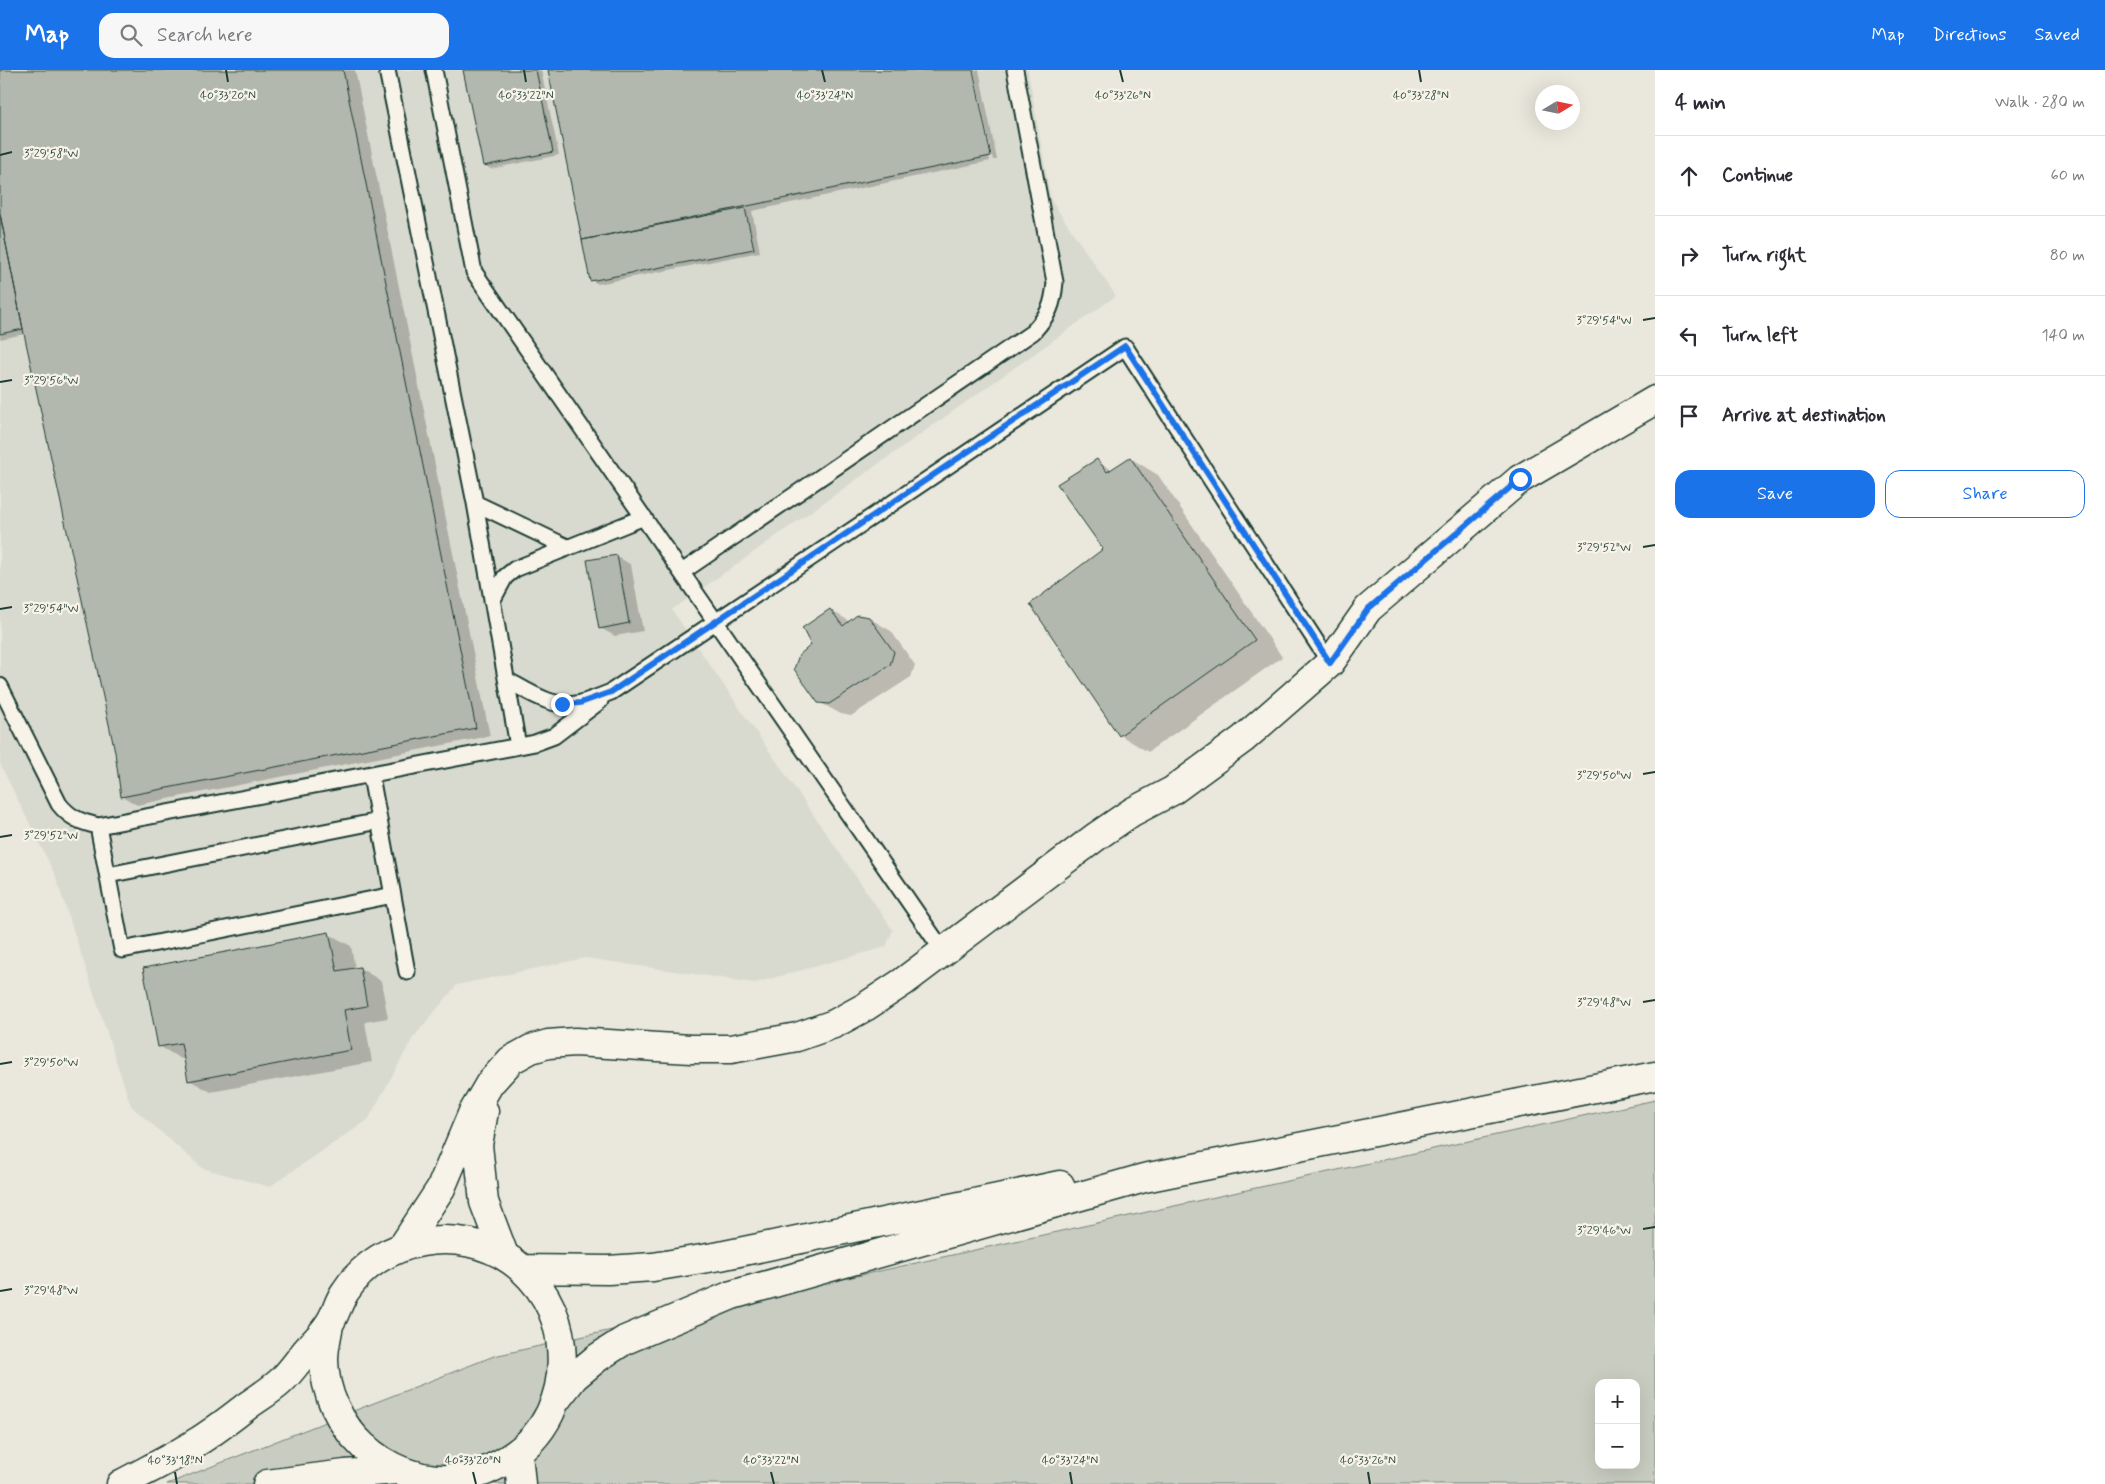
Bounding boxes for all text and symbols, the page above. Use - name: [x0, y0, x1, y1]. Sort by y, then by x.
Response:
- search box: [99, 13, 449, 58]
- text: Map: [25, 20, 69, 51]
- icon: search: [117, 21, 145, 49]
- text: Search here: [157, 23, 253, 48]
- text: Map: [1872, 23, 1905, 47]
- text: Directions: [1933, 23, 2007, 47]
- text: Saved: [2035, 23, 2080, 47]
- north arrow: [1535, 85, 1580, 130]
- text: 40°33'20"N: [200, 88, 256, 104]
- text: 40°33'22"N: [498, 88, 554, 104]
- text: 40°33'24"N: [797, 88, 853, 104]
- text: 40°33'26"N: [1095, 88, 1151, 104]
- text: 40°33'28"N: [1393, 88, 1449, 104]
- text: 4 min: [1675, 89, 1726, 117]
- text: Walk · 280 m: [1995, 92, 2085, 113]
- text: 3°29'58"W: [24, 146, 78, 162]
- icon: ahead: [1675, 162, 1703, 190]
- text: Continue: [1722, 163, 1793, 188]
- text: 60 m: [2051, 165, 2085, 186]
- icon: right: [1675, 242, 1703, 270]
- text: Turn right: [1722, 243, 1806, 268]
- text: 80 m: [2050, 245, 2085, 266]
- text: 3°29'54"W: [1577, 313, 1632, 329]
- icon: left: [1675, 322, 1703, 350]
- text: Turn left: [1722, 323, 1798, 348]
- text: 140 m: [2041, 325, 2085, 346]
- text: 3°29'56"W: [24, 373, 78, 389]
- icon: arrive: [1675, 402, 1703, 430]
- text: Arrive at destination: [1722, 403, 1886, 428]
- route start: [1509, 468, 1532, 491]
- button: Save: [1675, 470, 1875, 518]
- button: Share: [1885, 470, 2085, 518]
- text: 3°29'52"W: [1577, 540, 1631, 556]
- text: 3°29'54"W: [24, 601, 79, 617]
- route end: [551, 693, 574, 716]
- text: 3°29'50"W: [1577, 768, 1631, 784]
- text: 3°29'52"W: [24, 828, 78, 844]
- text: 3°29'48"W: [1577, 995, 1631, 1011]
- text: 3°29'50"W: [24, 1055, 78, 1071]
- text: 3°29'46"W: [1577, 1223, 1631, 1239]
- text: 3°29'48"W: [24, 1283, 78, 1299]
- map controls: [1595, 1379, 1640, 1469]
- button: +: [1595, 1379, 1640, 1424]
- button: −: [1595, 1424, 1640, 1469]
- text: 40°33'18"N: [147, 1453, 203, 1469]
- text: 40°33'20"N: [445, 1453, 501, 1469]
- text: 40°33'22"N: [743, 1453, 799, 1469]
- text: 40°33'24"N: [1042, 1453, 1098, 1469]
- text: 40°33'26"N: [1340, 1453, 1396, 1469]

